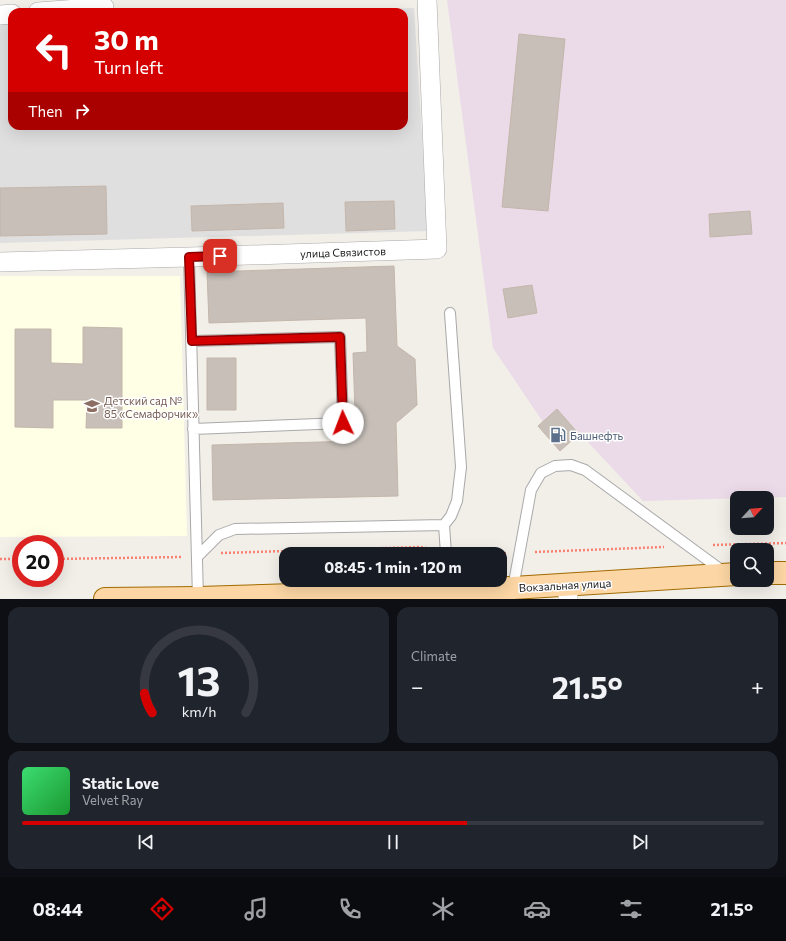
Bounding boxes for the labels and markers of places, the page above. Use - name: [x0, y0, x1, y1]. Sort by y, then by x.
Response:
- pin: [203, 239, 237, 273]
- place label: Детский сад № 85 «Семафорчик»: [104, 394, 198, 420]
- school or university icon: Детский сад № 85 «Семафорчик»: [83, 397, 101, 415]
- fuel station icon: Башнефть: [549, 426, 567, 444]
- place label: Башнефть: [570, 429, 624, 442]

